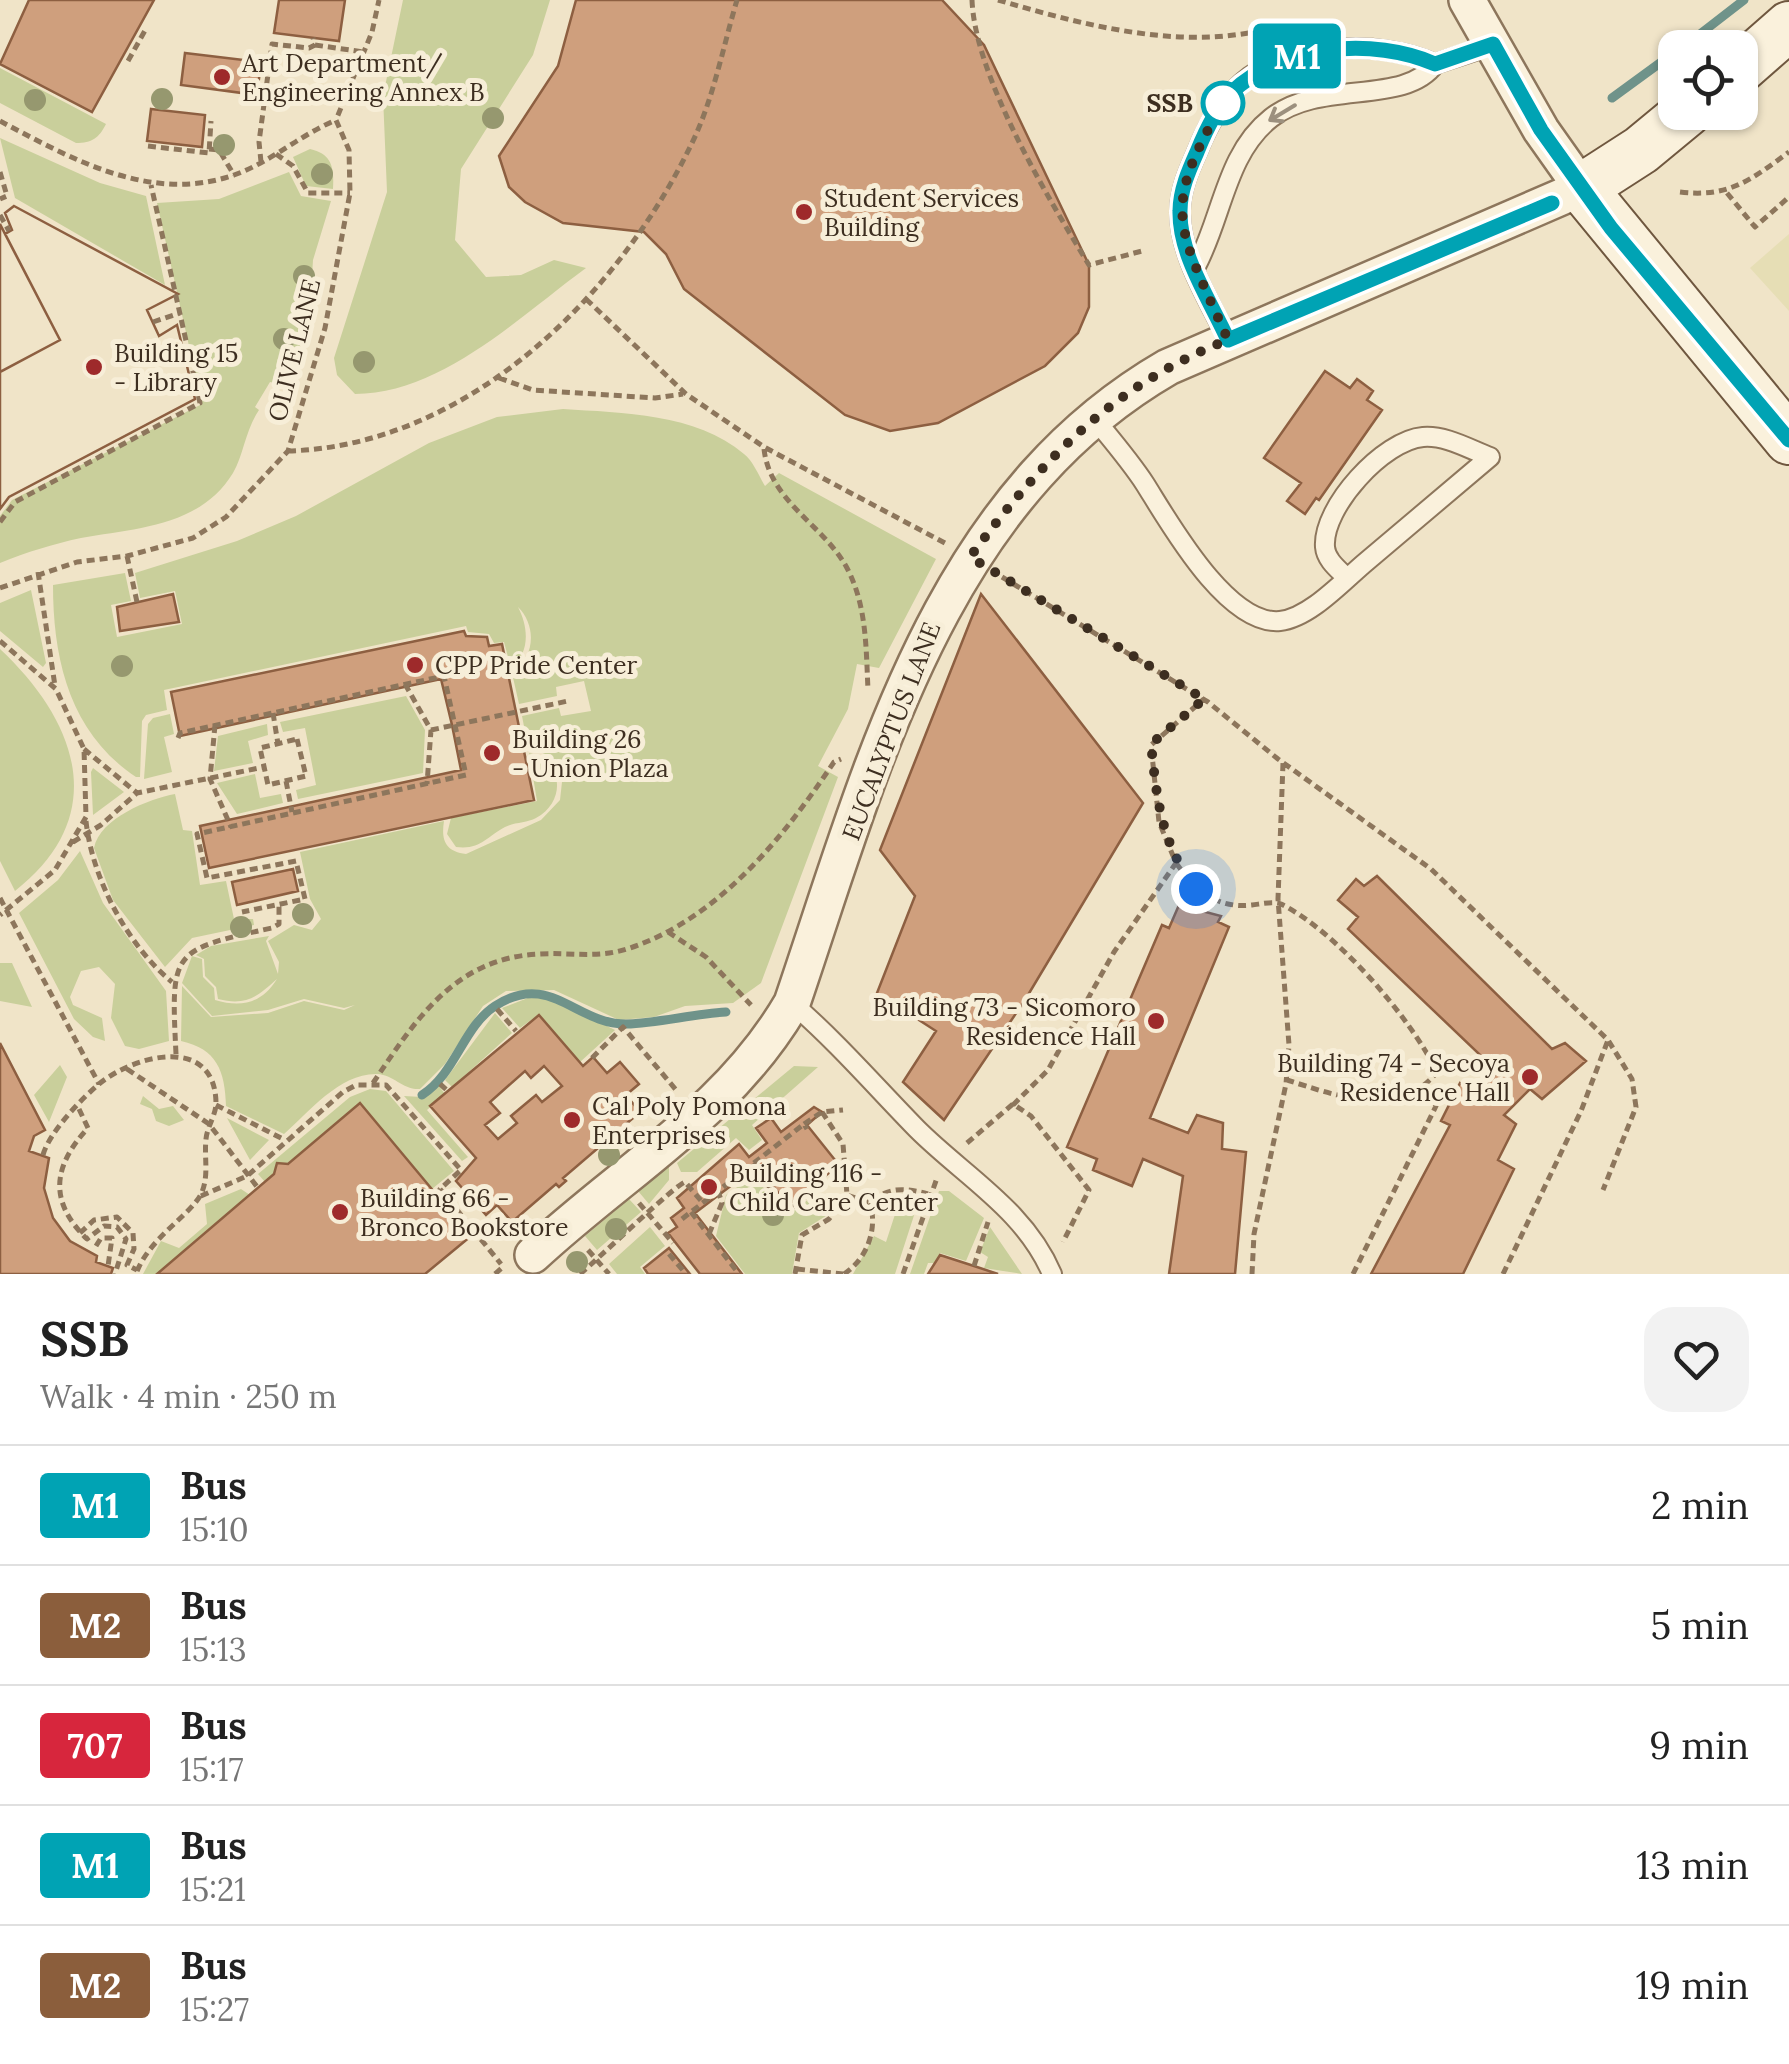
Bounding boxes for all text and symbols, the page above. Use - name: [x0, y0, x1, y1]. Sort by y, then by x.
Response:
- line badge: M1: [1252, 23, 1342, 88]
- map controls: [1658, 30, 1758, 130]
- button: locate: [1658, 30, 1758, 130]
- text: M1: [1273, 34, 1321, 79]
- place label: Art Department/ Engineering Annex B: [241, 47, 485, 108]
- marker: Art Department/ Engineering Annex B: [211, 66, 233, 88]
- marker: SSB: [1202, 82, 1244, 124]
- place label: SSB: [1147, 87, 1193, 119]
- one-way arrow: [1268, 103, 1297, 123]
- place label: Student Services Building: [824, 182, 1019, 243]
- marker: Student Services Building: [793, 201, 815, 223]
- street label: OLIVE LANE: [261, 275, 327, 425]
- place label: Building 15 - Library: [114, 337, 238, 398]
- marker: Building 15 - Library: [83, 356, 105, 378]
- street label: EUCALYPTUS LANE: [835, 617, 947, 845]
- place label: CPP Pride Center: [435, 649, 638, 681]
- marker: CPP Pride Center: [404, 654, 426, 676]
- place label: Building 26 - Union Plaza: [512, 723, 669, 784]
- marker: Building 26 - Union Plaza: [481, 742, 503, 764]
- your location: [1171, 864, 1221, 914]
- place label: Building 73 - Sicomoro Residence Hall: [872, 991, 1136, 1052]
- marker: Building 73 - Sicomoro Residence Hall: [1145, 1010, 1167, 1032]
- place label: Building 74 - Secoya Residence Hall: [1277, 1047, 1510, 1108]
- marker: Building 74 - Secoya Residence Hall: [1519, 1066, 1541, 1088]
- place label: Cal Poly Pomona Enterprises: [592, 1090, 786, 1151]
- marker: Cal Poly Pomona Enterprises: [561, 1109, 583, 1131]
- place label: Building 116 - Child Care Center: [729, 1157, 938, 1218]
- marker: Building 116 - Child Care Center: [698, 1176, 720, 1198]
- place label: Building 66 - Bronco Bookstore: [360, 1182, 568, 1243]
- marker: Building 66 - Bronco Bookstore: [329, 1201, 351, 1223]
- button: heart: [1644, 1307, 1749, 1412]
- text: SSB: [40, 1308, 129, 1369]
- text: Walk · 4 min · 250 m: [40, 1376, 337, 1417]
- text: Bus: [180, 1461, 247, 1509]
- text: 2 min: [1651, 1481, 1749, 1529]
- text: M1: [71, 1483, 119, 1528]
- text: 15:10: [180, 1509, 249, 1550]
- text: Bus: [180, 1581, 247, 1629]
- text: 5 min: [1651, 1601, 1749, 1649]
- text: M2: [69, 1603, 121, 1648]
- text: 15:13: [180, 1629, 247, 1670]
- text: Bus: [180, 1701, 247, 1749]
- text: 9 min: [1649, 1721, 1749, 1769]
- text: 707: [67, 1723, 123, 1768]
- text: 15:17: [180, 1749, 244, 1790]
- text: Bus: [180, 1821, 247, 1869]
- text: 13 min: [1636, 1841, 1749, 1889]
- text: M1: [71, 1843, 119, 1888]
- text: 15:21: [180, 1869, 246, 1910]
- text: Bus: [180, 1941, 247, 1989]
- text: 19 min: [1635, 1961, 1749, 2009]
- text: M2: [69, 1963, 121, 2008]
- text: 15:27: [180, 1989, 249, 2030]

